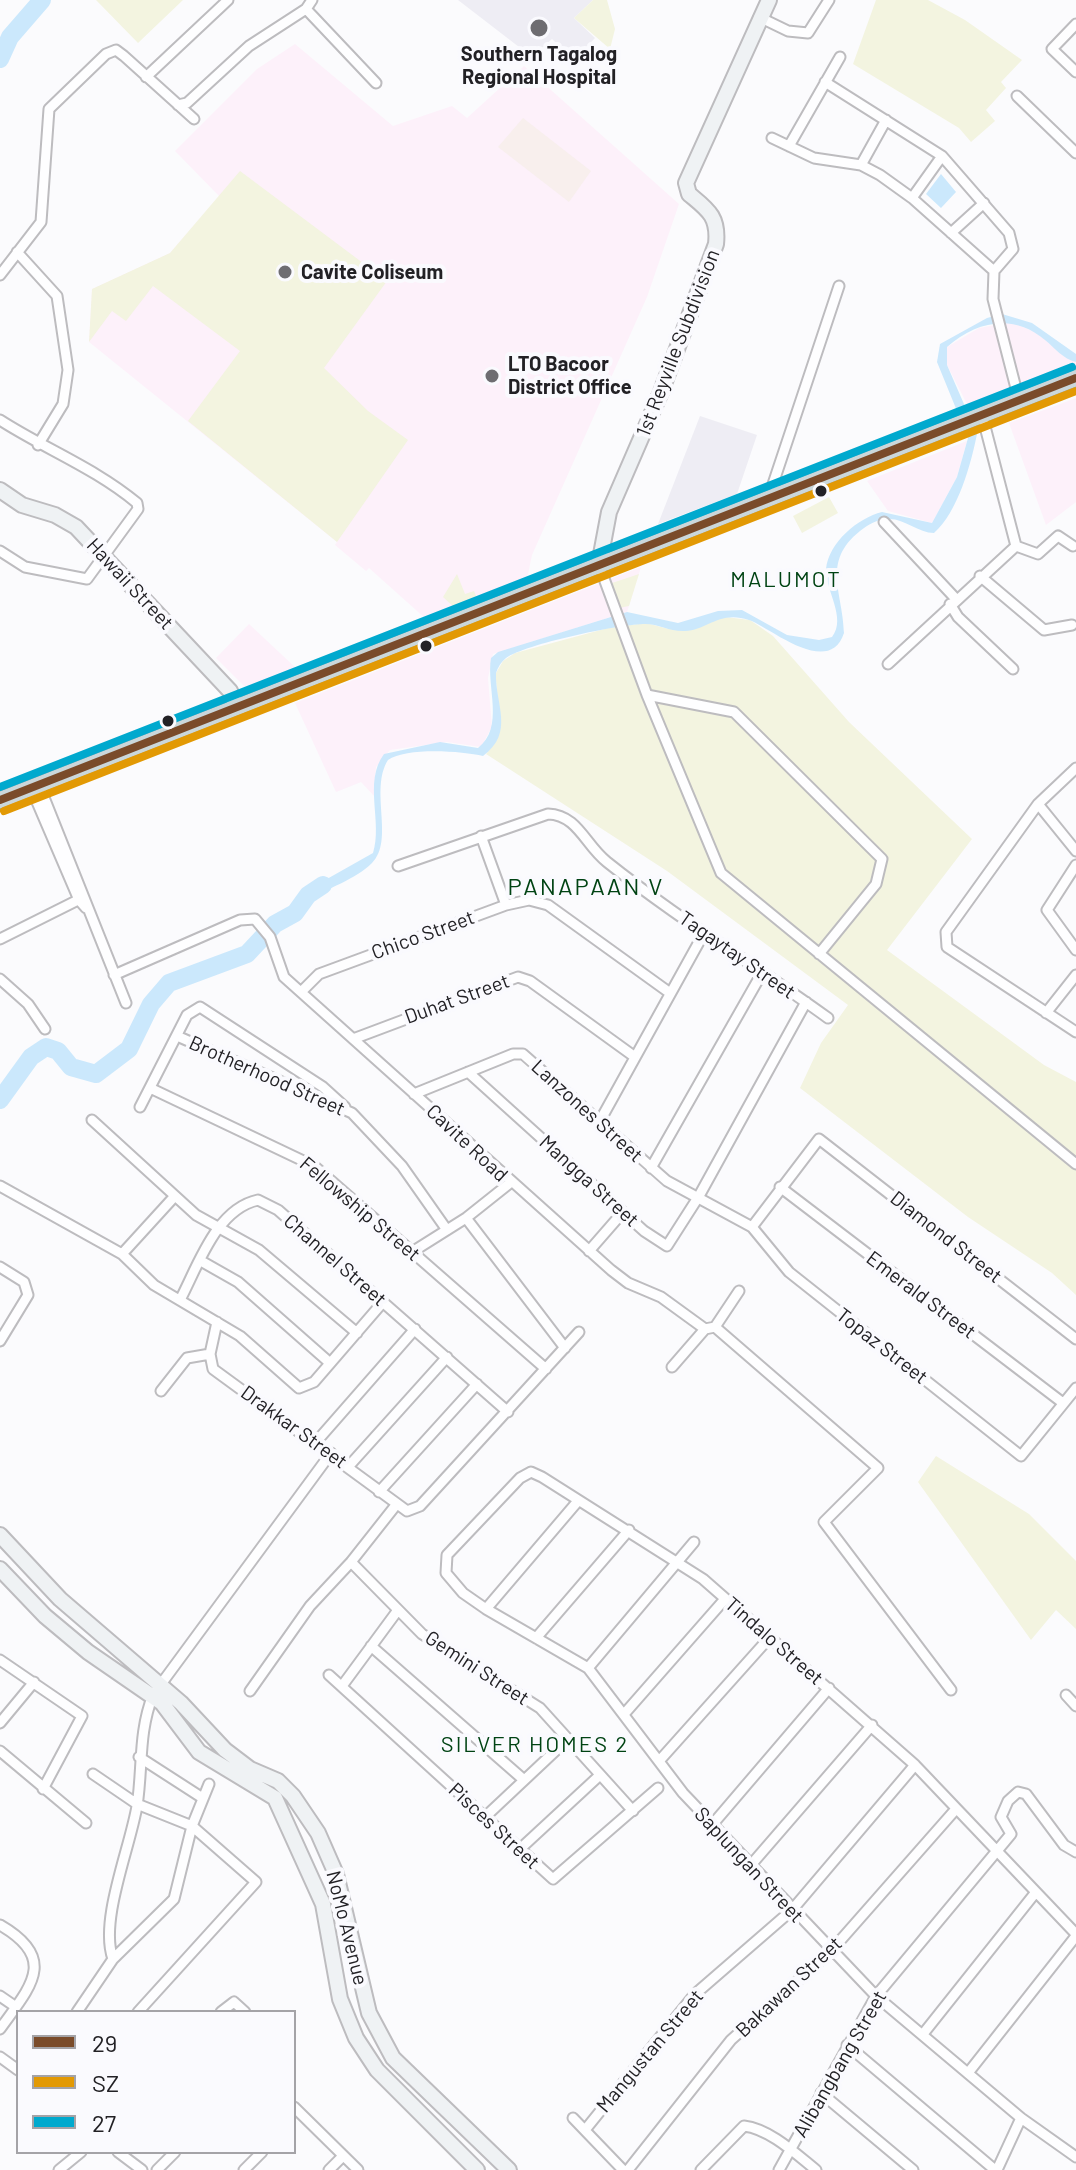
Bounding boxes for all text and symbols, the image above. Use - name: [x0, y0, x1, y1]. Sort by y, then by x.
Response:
- marker: Southern Tagalog Regional Hospital: [528, 17, 550, 39]
- place label: Southern Tagalog Regional Hospital: [461, 42, 617, 89]
- street label: 1st Reyville Subdivision: [631, 246, 725, 440]
- place label: Cavite Coliseum: [301, 260, 443, 284]
- marker: Cavite Coliseum: [276, 263, 294, 281]
- place label: LTO Bacoor District Office: [508, 352, 632, 399]
- marker: LTO Bacoor District Office: [483, 367, 501, 385]
- unlabelled marker: [813, 483, 829, 499]
- street label: Hawaii Street: [82, 533, 178, 635]
- district label: MALUMOT: [730, 567, 842, 593]
- unlabelled marker: [418, 638, 434, 654]
- unlabelled marker: [160, 713, 176, 729]
- district label: PANAPAAN V: [508, 873, 664, 901]
- street label: Chico Street: [368, 905, 478, 965]
- street label: Tagaytay Street: [674, 906, 800, 1004]
- street label: Duhat Street: [401, 969, 513, 1029]
- street label: Brotherhood Street: [185, 1031, 349, 1121]
- street label: Lanzones Street: [526, 1055, 648, 1167]
- street label: Cavite Road: [421, 1099, 513, 1187]
- street label: Mangga Street: [534, 1130, 644, 1232]
- street label: Fellowship Street: [295, 1152, 425, 1266]
- street label: Diamond Street: [885, 1186, 1007, 1288]
- street label: Channel Street: [279, 1209, 391, 1311]
- street label: Emerald Street: [862, 1246, 980, 1344]
- street label: Topaz Street: [831, 1303, 933, 1389]
- street label: Drakkar Street: [236, 1380, 352, 1474]
- street label: Tindalo Street: [720, 1592, 828, 1690]
- street label: Gemini Street: [421, 1626, 533, 1710]
- district label: SILVER HOMES 2: [441, 1732, 629, 1758]
- street label: Pisces Street: [444, 1778, 544, 1874]
- street label: Saplungan Street: [689, 1802, 809, 1928]
- street label: NoMo Avenue: [321, 1868, 373, 1988]
- street label: Bakawan Street: [731, 1932, 847, 2042]
- street label: Mangustan Street: [592, 1985, 708, 2117]
- street label: Alibangbang Street: [788, 1986, 892, 2142]
- legend: [16, 2010, 296, 2154]
- text: 29: [92, 2028, 117, 2057]
- text: SZ: [92, 2068, 119, 2097]
- text: 27: [92, 2108, 116, 2137]

